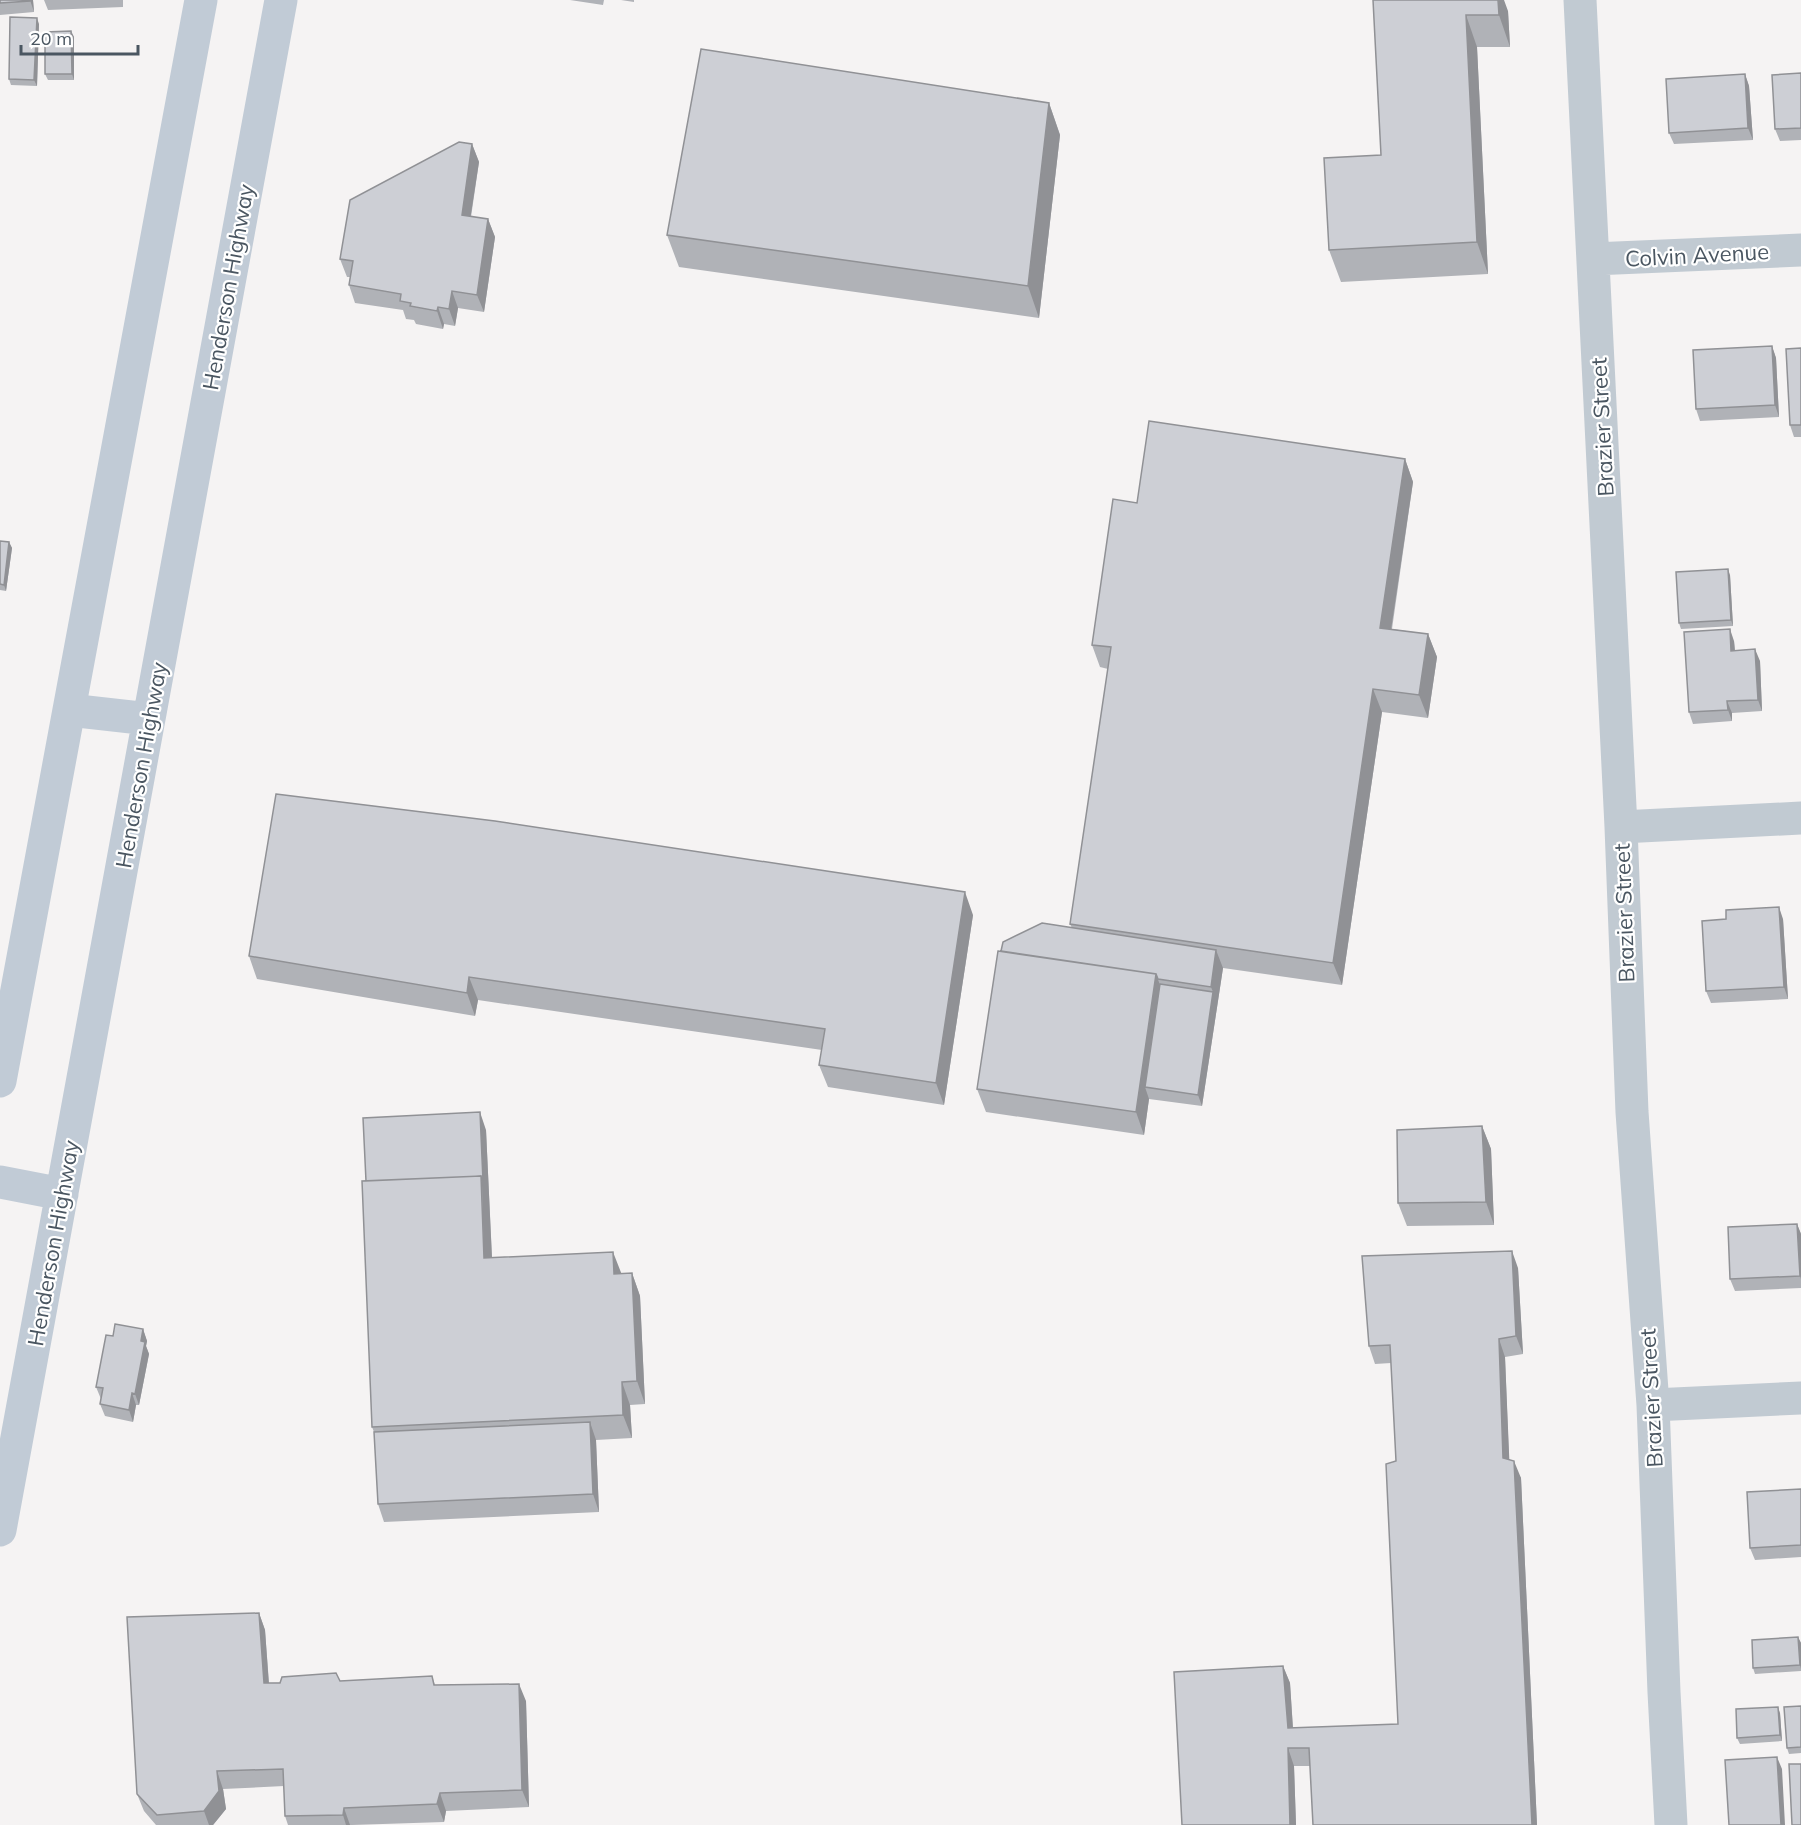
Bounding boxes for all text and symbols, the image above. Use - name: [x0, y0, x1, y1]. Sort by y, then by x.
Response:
- scale bar: [21, 18, 138, 56]
- text: 20 m: [30, 27, 72, 50]
- street label: Henderson Highway: [196, 182, 260, 392]
- street label: Colvin Avenue: [1624, 237, 1770, 273]
- street label: Brazier Street: [1584, 356, 1620, 497]
- street label: Henderson Highway: [109, 660, 173, 870]
- street label: Brazier Street: [1608, 843, 1640, 983]
- street label: Henderson Highway: [21, 1138, 85, 1348]
- street label: Brazier Street: [1633, 1327, 1669, 1468]

